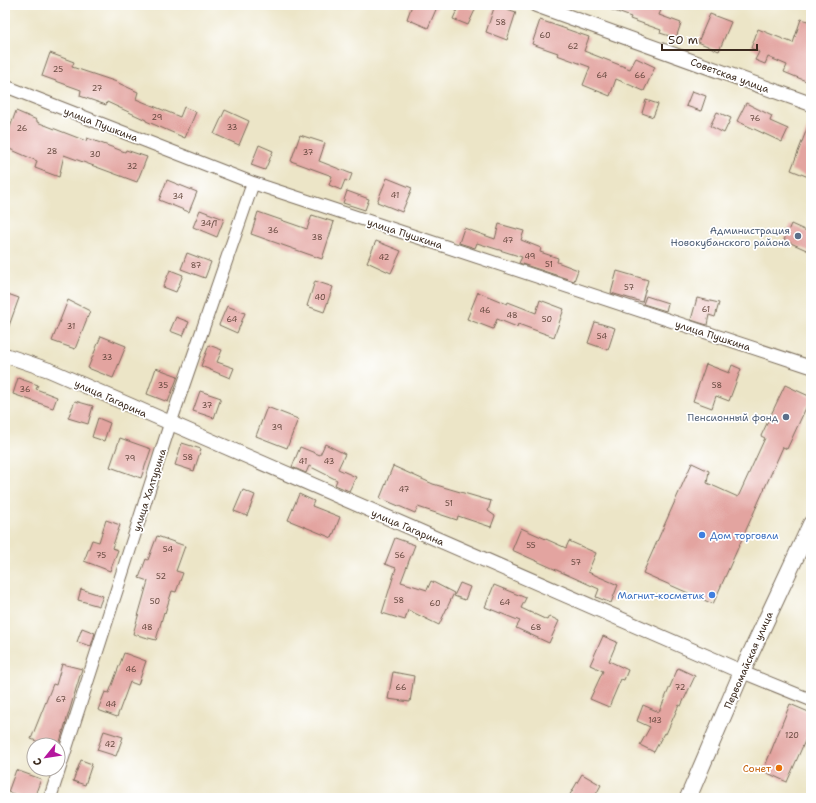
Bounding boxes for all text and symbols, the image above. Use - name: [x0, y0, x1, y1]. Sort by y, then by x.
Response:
- house number: 58: [496, 17, 506, 28]
- scale bar: [662, 26, 757, 52]
- house number: 60: [540, 30, 551, 41]
- text: 50 m: [668, 32, 698, 48]
- house number: 62: [568, 41, 579, 52]
- street label: Советская улица: [689, 55, 772, 96]
- house number: 25: [53, 64, 63, 75]
- house number: 64: [597, 70, 608, 81]
- house number: 66: [635, 70, 646, 81]
- house number: 27: [92, 83, 103, 94]
- street label: улица Пушкина: [62, 104, 141, 145]
- house number: 29: [152, 112, 162, 123]
- house number: 76: [750, 113, 761, 124]
- house number: 33: [227, 122, 237, 133]
- house number: 26: [17, 123, 28, 134]
- house number: 28: [47, 146, 57, 157]
- house number: 37: [303, 147, 314, 158]
- house number: 30: [89, 149, 101, 160]
- house number: 32: [127, 161, 138, 172]
- house number: 41: [391, 190, 399, 201]
- house number: 34: [173, 191, 184, 202]
- street label: улица Пушкина: [366, 215, 445, 252]
- house number: 34/1: [201, 218, 217, 229]
- place label: Администрация Новокубанского района: [671, 224, 791, 249]
- house number: 36: [268, 225, 279, 236]
- marker: Администрация Новокубанского района: [793, 231, 803, 241]
- house number: 38: [312, 232, 322, 243]
- house number: 47: [503, 235, 514, 246]
- house number: 49: [525, 251, 535, 262]
- house number: 42: [379, 252, 390, 263]
- house number: 51: [545, 259, 553, 270]
- house number: 87: [191, 260, 202, 271]
- house number: 57: [624, 282, 634, 293]
- house number: 40: [314, 292, 326, 303]
- house number: 61: [702, 304, 710, 315]
- house number: 46: [479, 305, 491, 316]
- house number: 48: [506, 310, 518, 321]
- house number: 64: [227, 314, 238, 325]
- house number: 50: [542, 314, 552, 325]
- street label: улица Пушкина: [674, 317, 753, 354]
- house number: 31: [67, 321, 75, 332]
- house number: 54: [597, 331, 608, 342]
- house number: 33: [102, 352, 112, 363]
- street label: улица Гагарина: [73, 377, 150, 421]
- house number: 35: [158, 380, 168, 391]
- house number: 58: [712, 380, 722, 391]
- house number: 36: [20, 384, 31, 395]
- house number: 37: [202, 400, 213, 411]
- place label: Пенсионный фонд: [688, 411, 779, 424]
- marker: Пенсионный фонд: [781, 412, 791, 422]
- house number: 39: [272, 422, 282, 433]
- street label: улица Халтурина: [130, 446, 169, 533]
- house number: 58: [183, 452, 193, 463]
- house number: 79: [125, 453, 135, 464]
- house number: 41: [299, 456, 307, 467]
- house number: 43: [324, 456, 334, 467]
- house number: 47: [399, 484, 410, 495]
- house number: 51: [445, 498, 453, 509]
- street label: улица Гагарина: [369, 506, 447, 549]
- place label: Дом торговли: [710, 529, 779, 542]
- marker: Дом торговли: [697, 530, 707, 540]
- house number: 55: [526, 540, 536, 551]
- house number: 54: [163, 544, 174, 555]
- house number: 75: [96, 550, 106, 561]
- house number: 56: [395, 550, 406, 561]
- house number: 57: [571, 557, 581, 568]
- house number: 52: [156, 571, 166, 582]
- place label: Магнит-косметик: [617, 589, 705, 602]
- marker: Магнит-косметик: [707, 590, 717, 600]
- house number: 58: [394, 595, 404, 606]
- house number: 50: [150, 596, 160, 607]
- house number: 64: [500, 597, 511, 608]
- house number: 60: [430, 598, 441, 609]
- street label: Первомайская улица: [721, 609, 776, 711]
- house number: 48: [141, 622, 153, 633]
- house number: 68: [531, 622, 541, 633]
- house number: 46: [125, 664, 137, 675]
- house number: 66: [396, 682, 407, 693]
- house number: 72: [675, 682, 686, 693]
- house number: 67: [56, 694, 67, 705]
- house number: 44: [106, 699, 117, 710]
- house number: 143: [648, 715, 662, 726]
- house number: 120: [785, 730, 799, 741]
- north arrow: [26, 737, 66, 777]
- house number: 42: [105, 739, 116, 750]
- text: С: [29, 755, 46, 768]
- place label: Сонет: [743, 762, 772, 775]
- marker: Сонет: [774, 763, 784, 773]

